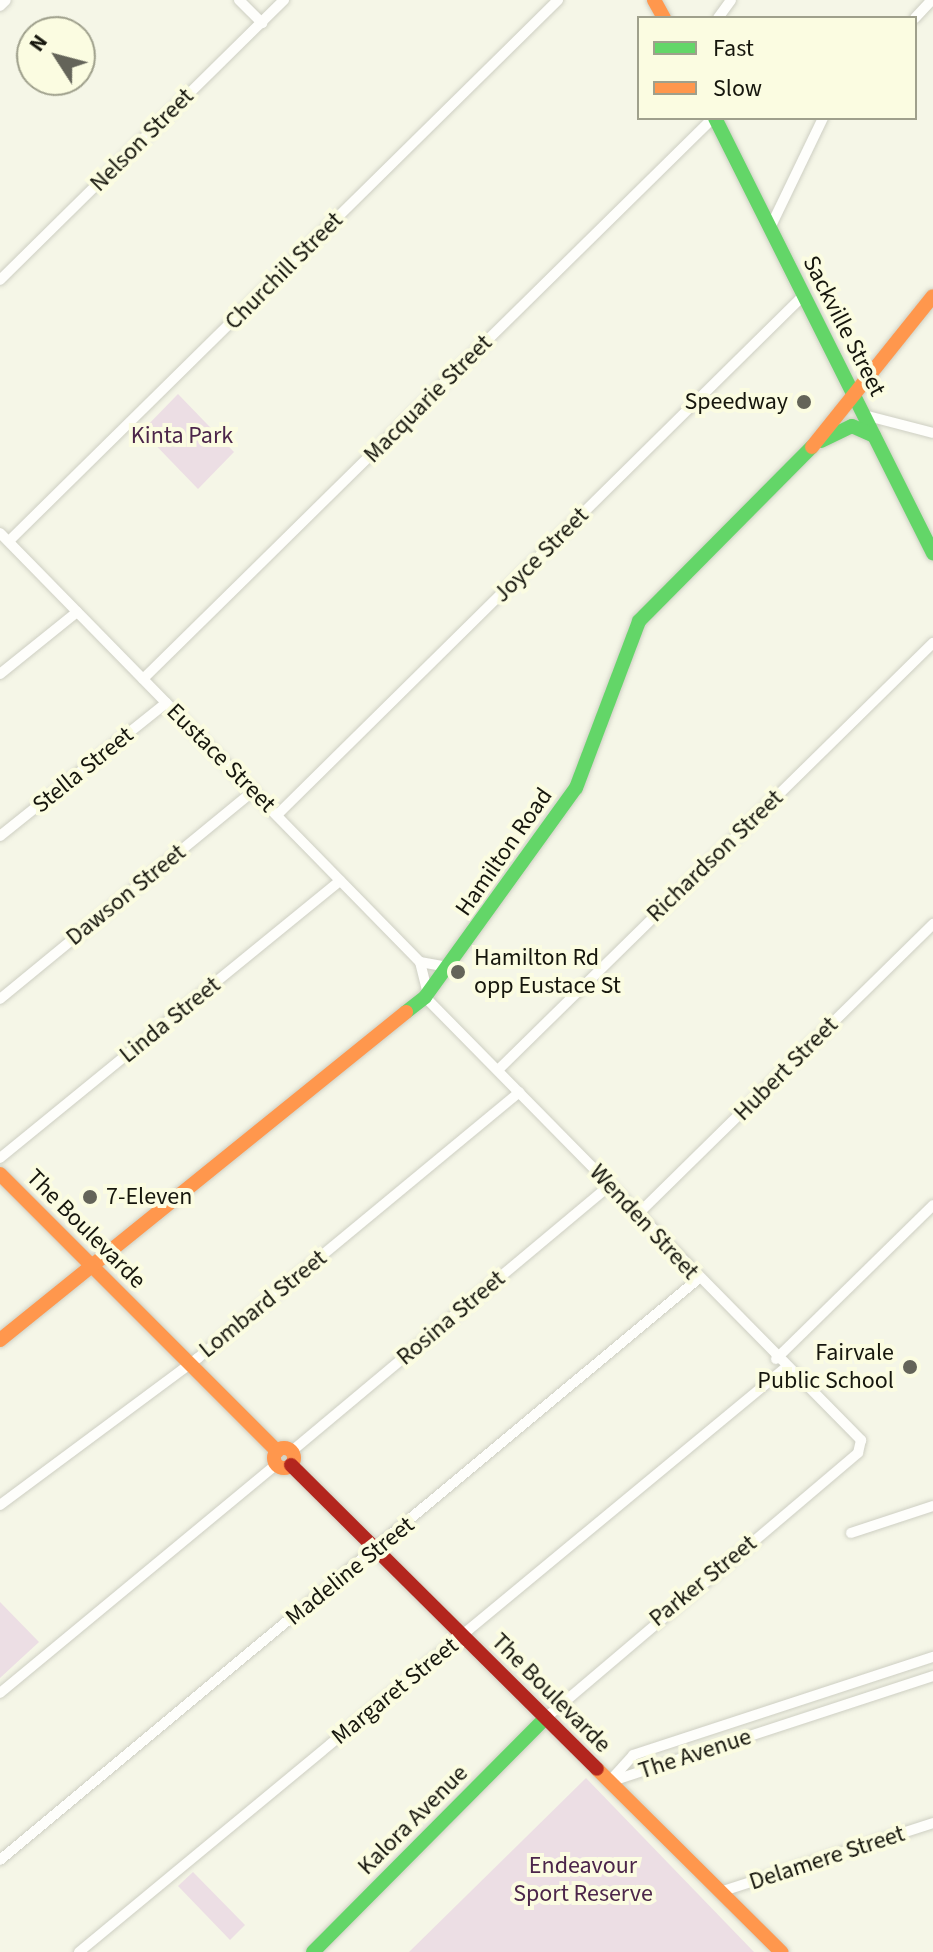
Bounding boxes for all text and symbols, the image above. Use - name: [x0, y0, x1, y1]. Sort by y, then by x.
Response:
- north arrow: [16, 16, 96, 96]
- legend: [637, 16, 917, 120]
- text: N: [21, 28, 55, 58]
- text: Fast: [713, 31, 754, 66]
- text: Slow: [713, 71, 762, 106]
- street label: Nelson Street: [84, 82, 200, 198]
- street label: Churchill Street: [219, 206, 349, 336]
- street label: Sackville Street: [796, 251, 892, 401]
- street label: Macquarie Street: [358, 329, 498, 469]
- place label: Speedway: [684, 388, 788, 416]
- marker: Speedway: [795, 393, 813, 411]
- park label: Kinta Park: [131, 422, 233, 450]
- street label: Joyce Street: [487, 501, 595, 609]
- street label: Eustace Street: [161, 698, 281, 818]
- street label: Stella Street: [27, 721, 139, 819]
- street label: Hamilton Road: [449, 782, 559, 922]
- street label: Richardson Street: [641, 784, 789, 928]
- street label: Dawson Street: [61, 838, 191, 952]
- place label: Hamilton Rd opp Eustace St: [474, 944, 621, 1000]
- marker: Hamilton Rd opp Eustace St: [449, 963, 467, 981]
- street label: Linda Street: [114, 971, 226, 1069]
- street label: Hubert Street: [728, 1011, 844, 1127]
- street label: Wenden Street: [583, 1158, 705, 1286]
- street label: The Boulevarde: [20, 1163, 152, 1295]
- place label: 7-Eleven: [106, 1183, 192, 1211]
- marker: 7-Eleven: [81, 1188, 99, 1206]
- street label: Lombard Street: [193, 1244, 333, 1364]
- street label: Rosina Street: [391, 1264, 511, 1372]
- place label: Fairvale Public School: [757, 1339, 894, 1395]
- marker: Fairvale Public School: [901, 1358, 919, 1376]
- street label: Madeline Street: [280, 1510, 420, 1632]
- street label: Parker Street: [644, 1529, 762, 1633]
- street label: The Boulevarde: [485, 1627, 617, 1759]
- street label: Margaret Street: [326, 1631, 464, 1751]
- street label: The Avenue: [635, 1722, 755, 1786]
- street label: Kalora Avenue: [352, 1759, 474, 1881]
- street label: Delamere Street: [746, 1819, 908, 1897]
- park label: Endeavour Sport Reserve: [513, 1852, 653, 1908]

